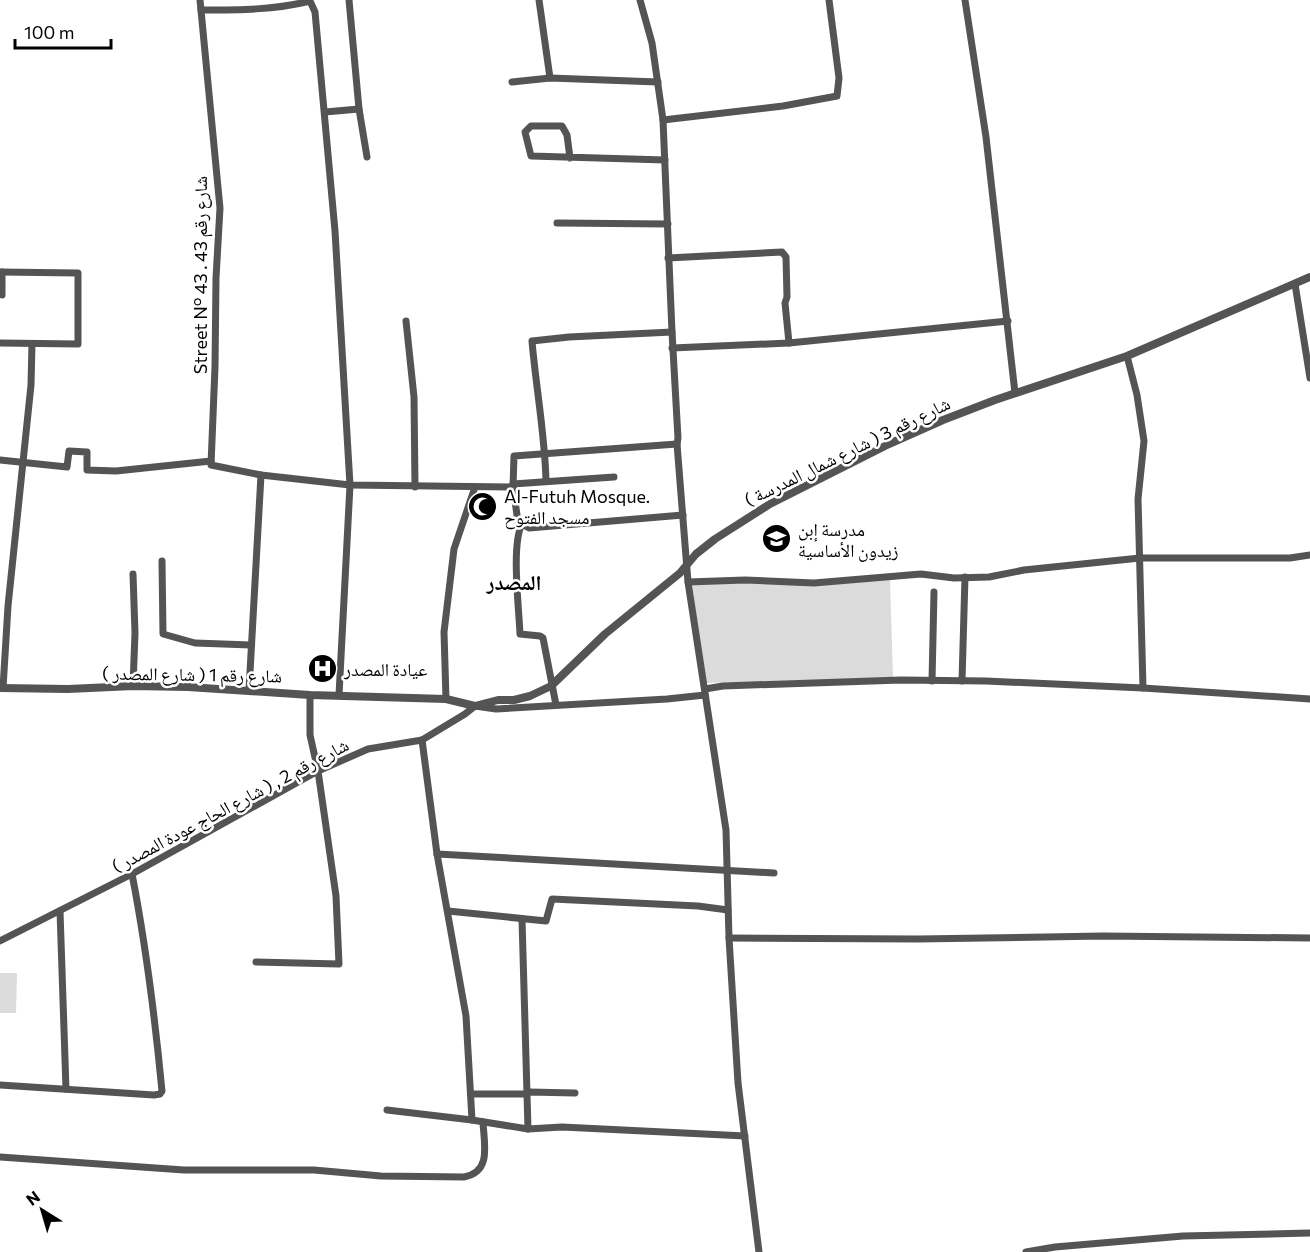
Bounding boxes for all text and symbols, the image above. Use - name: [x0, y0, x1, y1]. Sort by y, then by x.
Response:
- scale bar: [15, 12, 111, 50]
- text: 100 m: [24, 21, 74, 43]
- street label: Street N° 43 . شارع رقم 43: [189, 176, 213, 374]
- street label: شارع رقم 3 ( شارع شمال المدرسة ): [740, 392, 954, 512]
- place label: Al-Futuh Mosque. مسجد الفتوح: [504, 485, 650, 530]
- mosque icon: Al-Futuh Mosque. مسجد الفتوح: [467, 490, 499, 522]
- place label: مدرسة إبن زيدون الأساسية: [798, 518, 899, 562]
- school or university icon: مدرسة إبن زيدون الأساسية: [761, 523, 793, 555]
- district label: المصدر: [485, 569, 542, 594]
- hospital icon: عيادة المصدر: [307, 653, 339, 685]
- place label: عيادة المصدر: [343, 658, 427, 680]
- street label: شارع رقم 1 ( شارع المصدر ): [102, 661, 282, 689]
- street label: شارع رقم 2 , ( شارع الحاج عودة المصدر ): [108, 733, 353, 879]
- north arrow: [12, 1180, 72, 1240]
- text: N: [22, 1186, 43, 1209]

